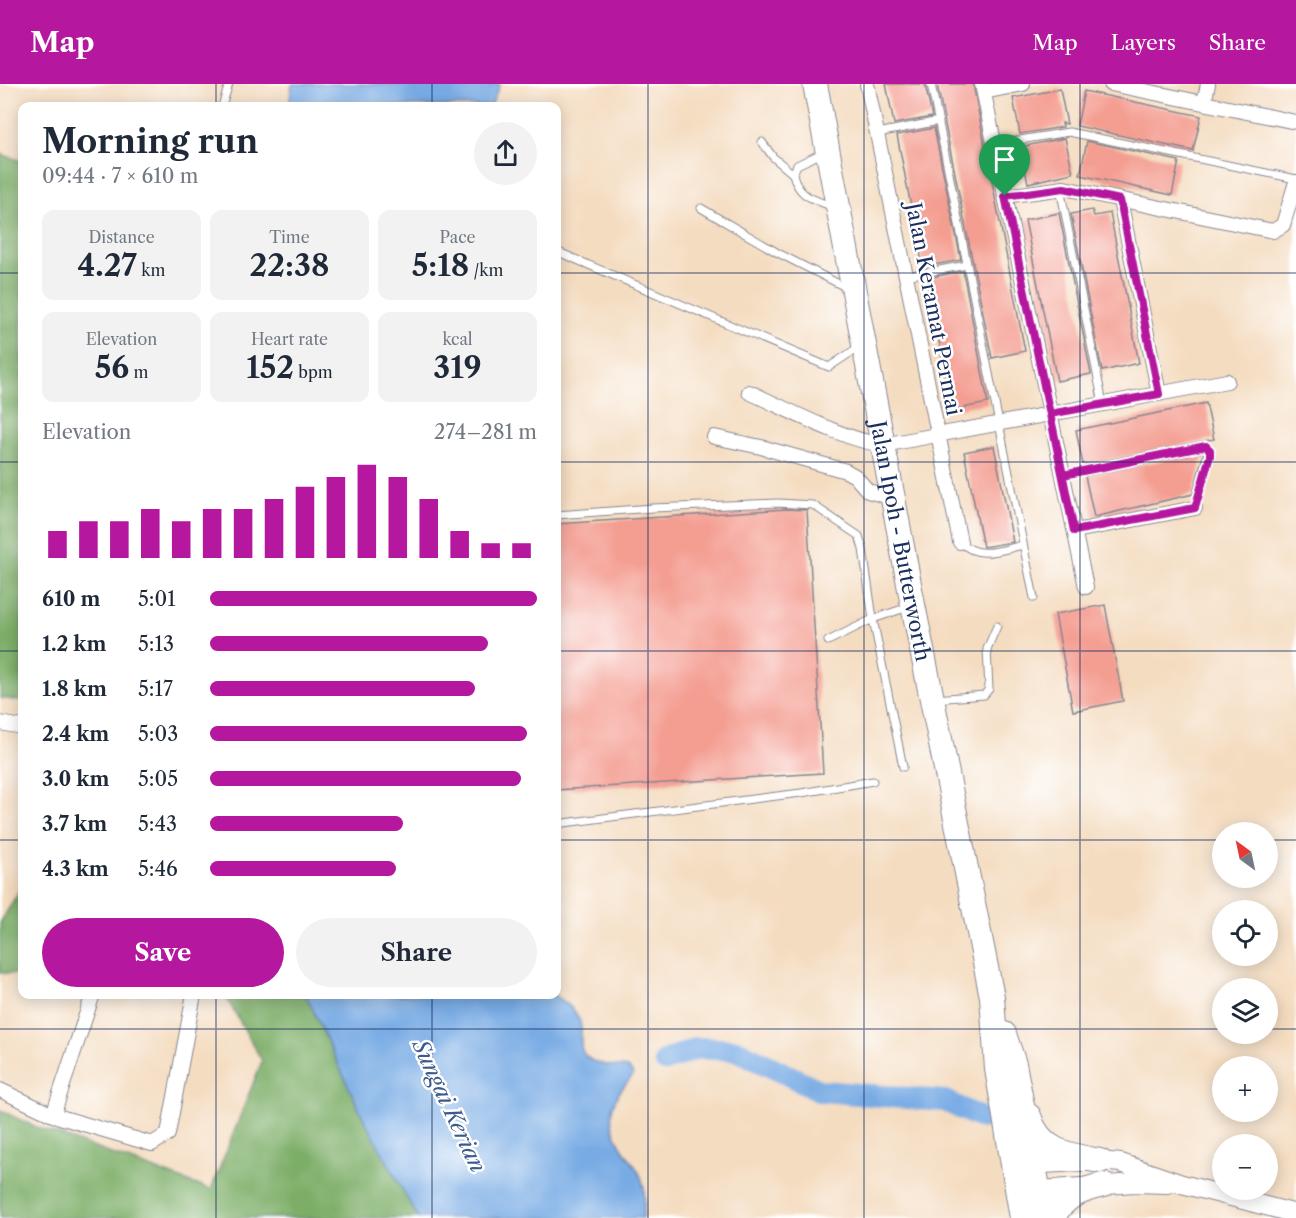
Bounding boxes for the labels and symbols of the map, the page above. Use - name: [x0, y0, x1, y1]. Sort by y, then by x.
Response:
- pin: [979, 134, 1030, 196]
- street label: Jalan Keramat Permai: [901, 198, 967, 418]
- street label: Jalan Ipoh - Butterworth: [866, 416, 936, 663]
- north arrow: [1212, 822, 1278, 888]
- water label: Sungai Kerian: [406, 1034, 492, 1177]

